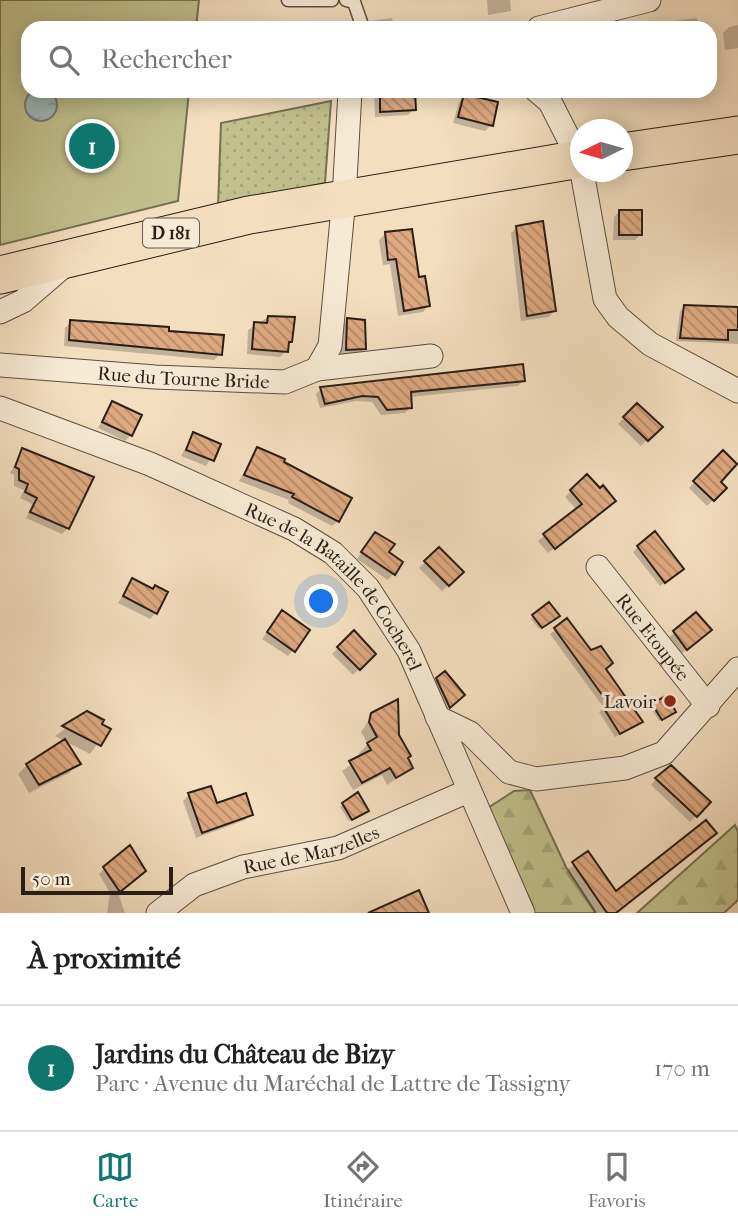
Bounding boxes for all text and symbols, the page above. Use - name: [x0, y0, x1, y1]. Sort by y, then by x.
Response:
- search box: [21, 21, 717, 98]
- icon: search: [45, 41, 83, 79]
- text: Rechercher: [101, 44, 232, 75]
- north arrow: [570, 119, 633, 182]
- pin: 1: [69, 120, 115, 172]
- road number: D 181: [143, 218, 199, 247]
- street label: Rue du Tourne Bride: [97, 363, 270, 393]
- street label: Rue de la Bataille de Cocherel: [241, 498, 426, 674]
- your location: [304, 584, 338, 618]
- street label: Rue Etoupée: [611, 589, 694, 686]
- place label: Lavoir: [604, 691, 657, 713]
- marker: Lavoir: [662, 693, 678, 709]
- street label: Rue de Marzelles: [241, 821, 383, 879]
- scale bar: [21, 864, 173, 896]
- text: 50 m: [32, 868, 71, 890]
- text: À proximité: [28, 941, 181, 976]
- text: Jardins du Château de Bizy: [95, 1039, 394, 1070]
- text: 1: [47, 1055, 55, 1082]
- text: 170 m: [654, 1055, 710, 1082]
- text: Parc · Avenue du Maréchal de Lattre de Tassigny: [95, 1070, 571, 1097]
- tab: Carte: [92, 1148, 138, 1212]
- tab: Itinéraire: [323, 1148, 403, 1212]
- tab: Favoris: [588, 1148, 646, 1212]

